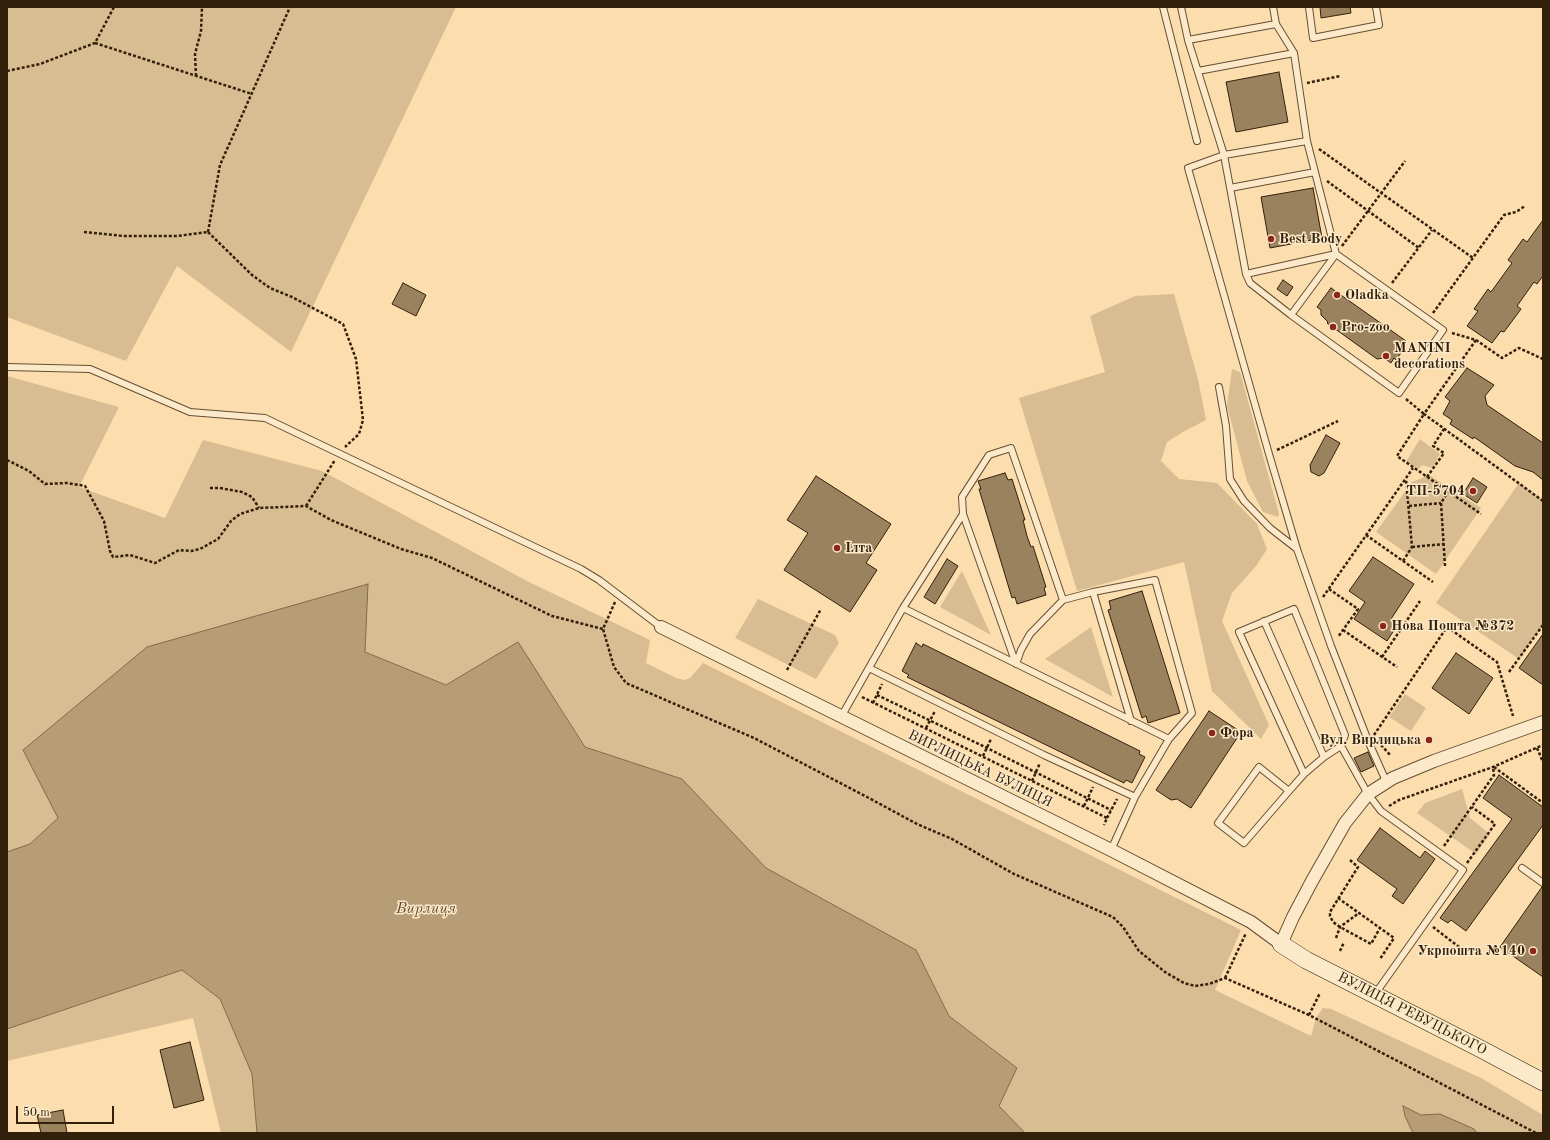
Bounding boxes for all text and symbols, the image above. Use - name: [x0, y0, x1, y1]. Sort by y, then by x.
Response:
- place label: Best Body: [1279, 231, 1342, 247]
- marker: Best Body: [1266, 234, 1276, 244]
- place label: Oladka: [1345, 287, 1389, 303]
- marker: Oladka: [1332, 290, 1342, 300]
- place label: Pro-zoo: [1341, 319, 1390, 335]
- marker: Pro-zoo: [1328, 322, 1338, 332]
- place label: MANINI decorations: [1394, 340, 1465, 372]
- marker: MANINI decorations: [1381, 351, 1391, 361]
- place label: ТП-5704: [1406, 483, 1465, 499]
- marker: ТП-5704: [1468, 486, 1478, 496]
- place label: Ілта: [845, 540, 872, 556]
- marker: Ілта: [832, 543, 842, 553]
- place label: Нова Пошта №372: [1391, 618, 1514, 634]
- marker: Нова Пошта №372: [1378, 621, 1388, 631]
- place label: Фора: [1220, 725, 1254, 741]
- street label: ВИРЛИЦЬКА ВУЛИЦЯ: [905, 727, 1055, 811]
- marker: Фора: [1207, 728, 1217, 738]
- place label: Вул. Вирлицька: [1319, 732, 1421, 748]
- marker: Вул. Вирлицька: [1424, 735, 1434, 745]
- water label: Вирлиця: [396, 900, 456, 918]
- place label: Укрпошта №140: [1417, 943, 1525, 959]
- marker: Укрпошта №140: [1528, 946, 1538, 956]
- street label: ВУЛИЦЯ РЕВУЦЬКОГО: [1335, 969, 1489, 1059]
- scale bar: [18, 1098, 116, 1124]
- text: 50 m: [23, 1107, 50, 1119]

